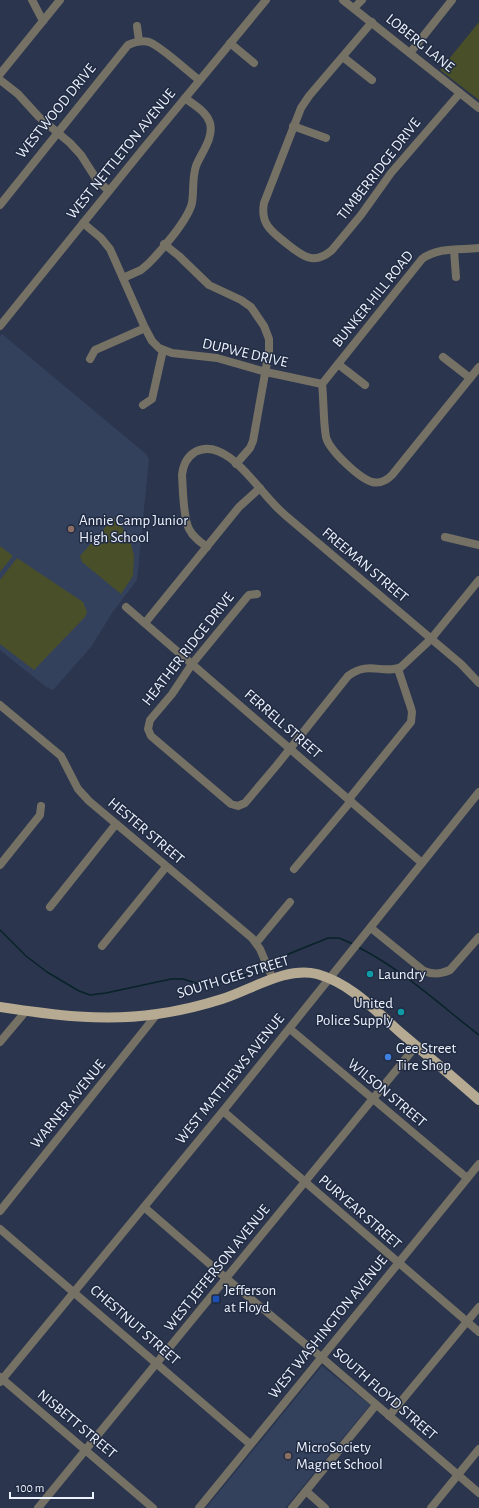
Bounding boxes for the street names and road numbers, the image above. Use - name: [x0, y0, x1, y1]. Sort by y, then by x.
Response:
- street label: LOBERG LANE: [383, 11, 457, 75]
- street label: WESTWOOD DRIVE: [13, 61, 99, 161]
- street label: WEST NETTLETON AVENUE: [64, 86, 178, 222]
- street label: TIMBERRIDGE DRIVE: [335, 115, 423, 223]
- street label: BUNKER HILL ROAD: [330, 248, 416, 350]
- street label: DUPWE DRIVE: [201, 336, 289, 370]
- street label: FREEMAN STREET: [319, 525, 411, 605]
- street label: HEATHER RIDGE DRIVE: [139, 590, 237, 708]
- street label: FERRELL STREET: [242, 687, 325, 762]
- street label: HESTER STREET: [105, 795, 187, 867]
- street label: SOUTH GEE STREET: [175, 953, 291, 1001]
- street label: WEST MATTHEWS AVENUE: [173, 1011, 287, 1147]
- street label: WILSON STREET: [345, 1056, 430, 1130]
- street label: WARNER AVENUE: [28, 1057, 108, 1151]
- street label: PURYEAR STREET: [316, 1172, 405, 1252]
- street label: WEST JEFFERSON AVENUE: [161, 1202, 273, 1334]
- street label: WEST WASHINGTON AVENUE: [266, 1253, 390, 1401]
- street label: CHESTNUT STREET: [87, 1282, 183, 1368]
- street label: SOUTH FLOYD STREET: [330, 1345, 440, 1443]
- street label: NISBETT STREET: [35, 1387, 120, 1462]

